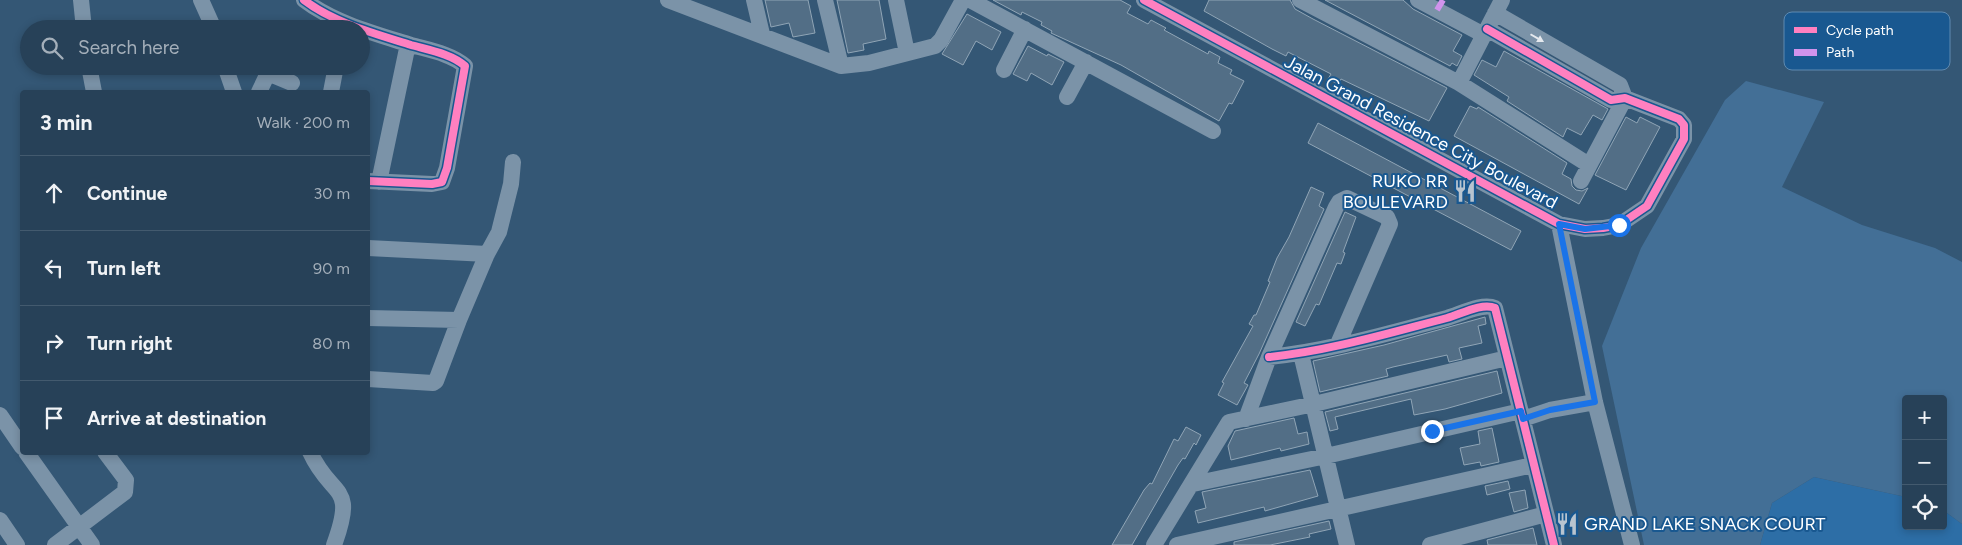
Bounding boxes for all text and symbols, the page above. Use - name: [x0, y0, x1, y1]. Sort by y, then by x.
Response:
- legend: [1784, 12, 1950, 70]
- search box: [20, 20, 370, 75]
- text: Cycle path: [1826, 22, 1894, 39]
- one-way arrow: [1531, 33, 1544, 42]
- icon: search: [38, 34, 66, 62]
- text: Search here: [78, 36, 180, 59]
- text: Path: [1826, 44, 1854, 61]
- street label: Jalan Grand Residence City Boulevard: [1281, 50, 1561, 214]
- text: 3 min: [40, 110, 92, 135]
- text: Walk · 200 m: [257, 113, 350, 132]
- place label: RUKO RR BOULEVARD: [1343, 170, 1448, 213]
- restaurant icon: RUKO RR BOULEVARD: [1452, 178, 1478, 204]
- icon: ahead: [40, 179, 68, 207]
- text: Continue: [87, 182, 167, 205]
- text: 30 m: [313, 184, 350, 203]
- route start: [1608, 214, 1631, 237]
- icon: left: [40, 254, 68, 282]
- text: Turn left: [87, 257, 161, 280]
- text: 90 m: [313, 259, 350, 278]
- icon: right: [40, 329, 68, 357]
- text: Turn right: [87, 332, 173, 355]
- text: 80 m: [312, 334, 350, 353]
- map controls: [1902, 395, 1947, 530]
- button: +: [1902, 395, 1947, 440]
- icon: arrive: [40, 404, 68, 432]
- text: Arrive at destination: [87, 407, 266, 430]
- route end: [1421, 420, 1444, 443]
- button: −: [1902, 440, 1947, 485]
- button: locate: [1902, 485, 1947, 530]
- restaurant icon: GRAND LAKE SNACK COURT: [1554, 511, 1580, 537]
- place label: GRAND LAKE SNACK COURT: [1584, 513, 1826, 535]

